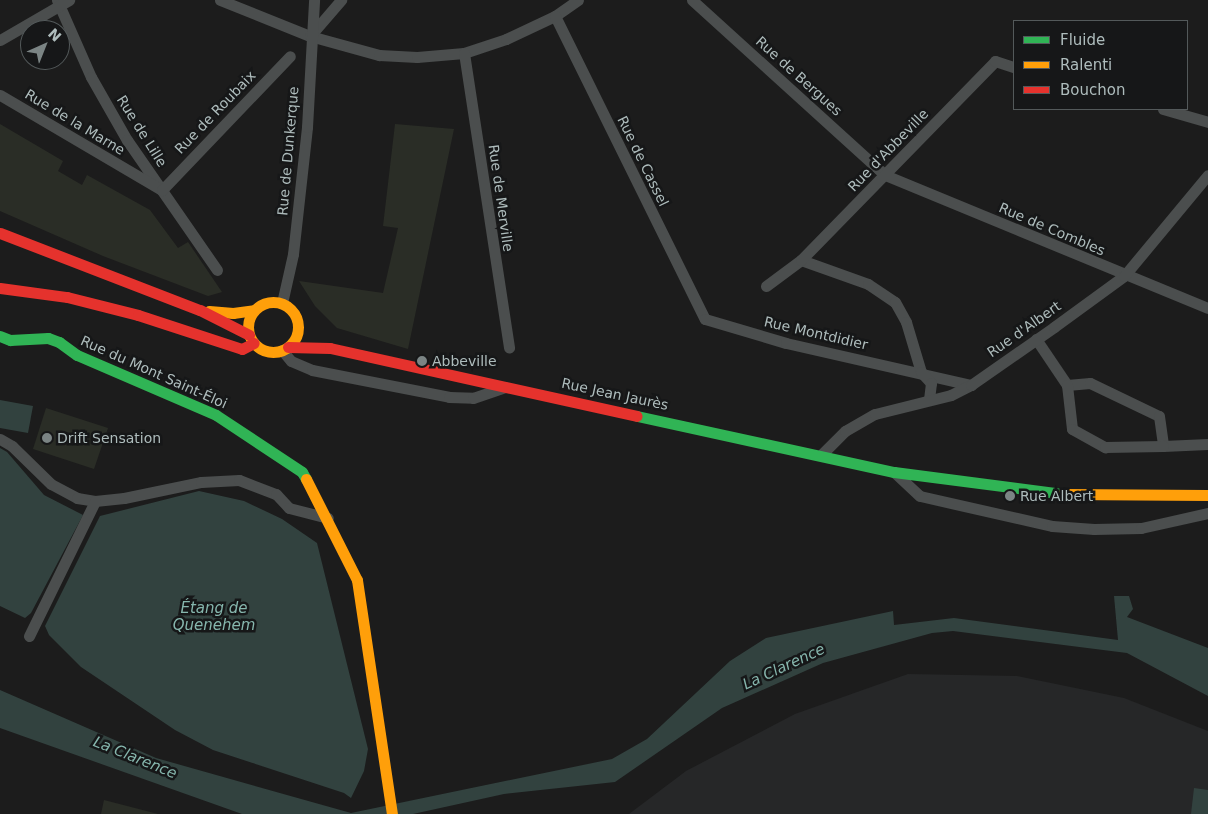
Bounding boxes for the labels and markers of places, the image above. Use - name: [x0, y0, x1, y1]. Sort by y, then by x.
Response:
- place label: Abbeville: [432, 353, 497, 369]
- marker: Abbeville: [416, 355, 428, 367]
- place label: Drift Sensation: [57, 430, 161, 446]
- marker: Drift Sensation: [41, 432, 53, 444]
- place label: Rue Albert: [1020, 488, 1093, 504]
- marker: Rue Albert: [1004, 490, 1016, 502]

